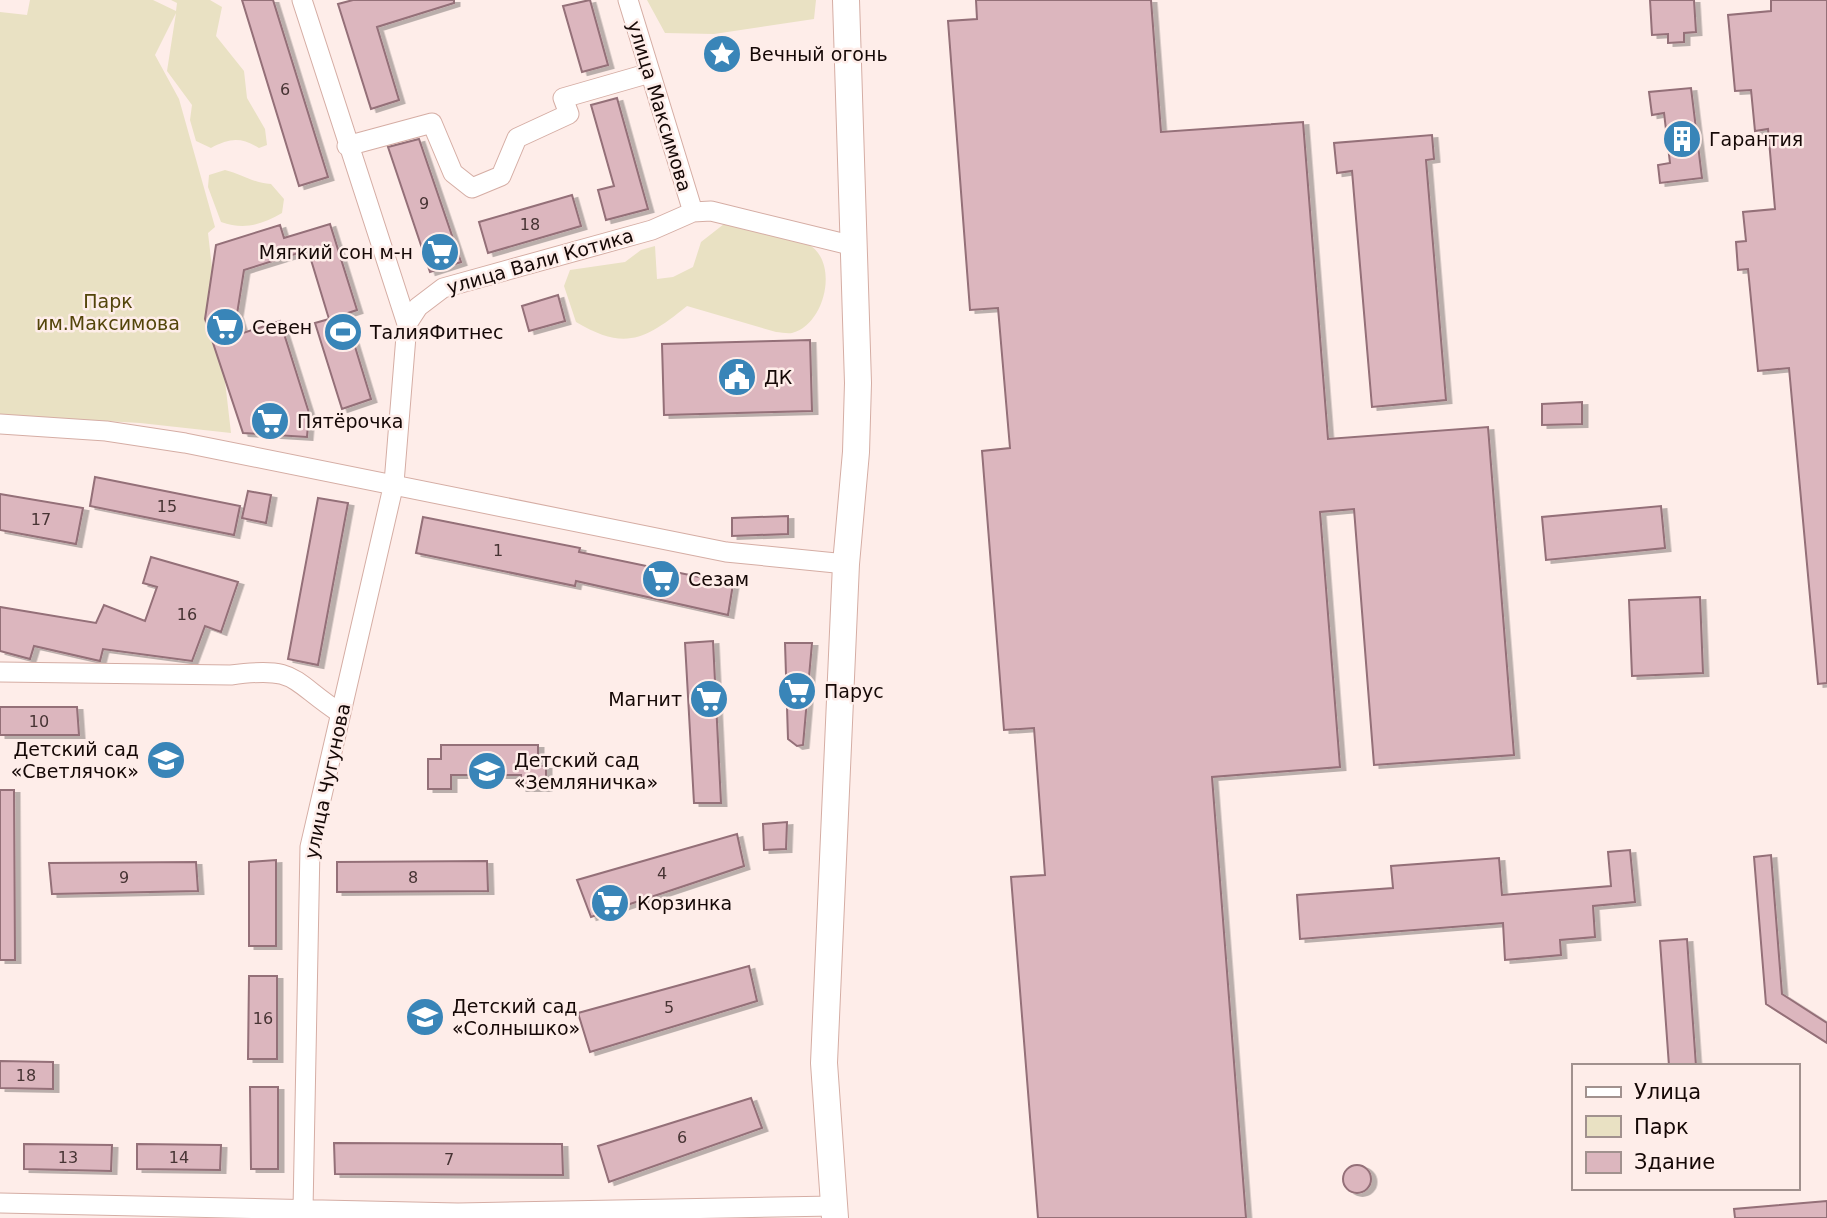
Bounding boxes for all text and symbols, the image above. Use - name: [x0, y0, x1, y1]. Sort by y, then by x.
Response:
- street label: улица Максимова: [624, 18, 696, 194]
- place icon: Вечный огонь: [701, 33, 743, 75]
- place label: Вечный огонь: [749, 43, 888, 65]
- house number: 6: [280, 80, 290, 99]
- building icon: Гарантия: [1661, 118, 1703, 160]
- place label: Гарантия: [1709, 128, 1803, 150]
- house number: 9: [419, 194, 429, 213]
- house number: 18: [520, 215, 540, 234]
- street label: улица Вали Котика: [444, 224, 636, 298]
- supermarket icon: Мягкий сон м-н: [419, 231, 461, 273]
- place label: Мягкий сон м-н: [259, 241, 413, 263]
- park label: Парк им.Максимова: [36, 290, 180, 334]
- supermarket icon: Севен: [204, 306, 246, 348]
- sports icon: ТалияФитнес: [322, 311, 364, 353]
- place label: Севен: [252, 316, 312, 338]
- place label: ТалияФитнес: [369, 321, 504, 343]
- public building icon: ДК: [716, 356, 758, 398]
- place label: ДК: [764, 366, 793, 388]
- supermarket icon: Пятёрочка: [249, 400, 291, 442]
- place label: Пятёрочка: [297, 410, 404, 432]
- house number: 15: [157, 497, 177, 516]
- house number: 17: [31, 510, 51, 529]
- house number: 1: [493, 541, 503, 560]
- supermarket icon: Сезам: [640, 558, 682, 600]
- place label: Сезам: [688, 568, 749, 590]
- house number: 16: [177, 605, 197, 624]
- supermarket icon: Парус: [776, 670, 818, 712]
- supermarket icon: Магнит: [688, 678, 730, 720]
- place label: Парус: [824, 680, 884, 702]
- place label: Магнит: [608, 688, 682, 710]
- street label: улица Чугунова: [300, 701, 354, 861]
- house number: 10: [29, 712, 49, 731]
- place label: Детский сад «Светлячок»: [11, 738, 139, 782]
- school or university icon: Детский сад «Светлячок»: [145, 739, 187, 781]
- place label: Детский сад «Земляничка»: [514, 749, 658, 793]
- school or university icon: Детский сад «Земляничка»: [466, 750, 508, 792]
- house number: 4: [657, 864, 667, 883]
- house number: 9: [119, 868, 129, 887]
- house number: 8: [408, 868, 418, 887]
- supermarket icon: Корзинка: [589, 882, 631, 924]
- place label: Корзинка: [637, 892, 732, 914]
- place label: Детский сад «Солнышко»: [452, 995, 580, 1039]
- school or university icon: Детский сад «Солнышко»: [404, 996, 446, 1038]
- house number: 5: [664, 998, 674, 1017]
- house number: 16: [253, 1009, 273, 1028]
- legend: [1572, 1064, 1799, 1190]
- house number: 18: [16, 1066, 36, 1085]
- text: Улица: [1634, 1080, 1701, 1104]
- text: Парк: [1634, 1115, 1689, 1139]
- house number: 6: [677, 1128, 687, 1147]
- house number: 13: [58, 1148, 78, 1167]
- house number: 14: [169, 1148, 189, 1167]
- house number: 7: [444, 1150, 454, 1169]
- text: Здание: [1634, 1150, 1715, 1174]

